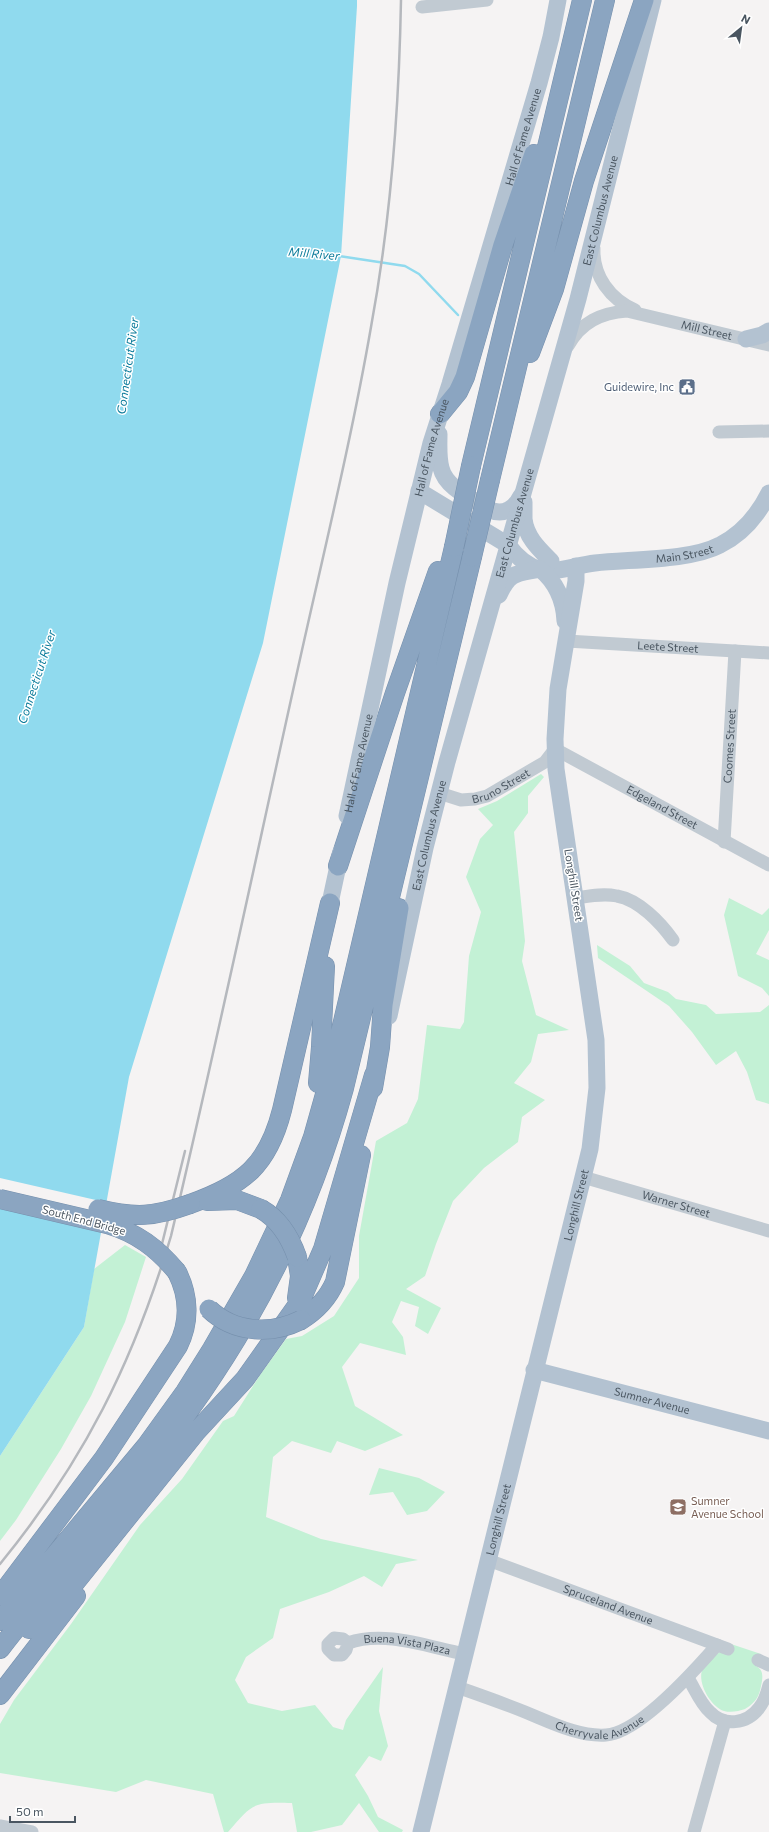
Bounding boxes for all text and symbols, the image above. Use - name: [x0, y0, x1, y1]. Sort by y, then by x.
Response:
- north arrow: [721, 8, 761, 48]
- text: N: [739, 11, 753, 27]
- street label: Hall of Fame Avenue: [502, 86, 543, 187]
- street label: East Columbus Avenue: [580, 154, 620, 267]
- water label: Mill River: [288, 244, 341, 262]
- water label: Connecticut River: [113, 315, 141, 415]
- street label: Mill Street: [680, 317, 734, 342]
- public building icon: Guidewire, Inc: [677, 377, 697, 397]
- place label: Guidewire, Inc: [604, 380, 674, 393]
- street label: Hall of Fame Avenue: [411, 397, 451, 498]
- street label: East Columbus Avenue: [492, 466, 536, 579]
- street label: Main Street: [655, 541, 716, 565]
- water label: Connecticut River: [14, 627, 58, 725]
- street label: Leete Street: [637, 638, 699, 655]
- street label: Coomes Street: [720, 708, 738, 784]
- street label: Hall of Fame Avenue: [341, 712, 375, 814]
- street label: Bruno Street: [470, 765, 532, 806]
- street label: East Columbus Avenue: [409, 779, 448, 892]
- street label: Edgeland Street: [625, 782, 701, 831]
- street label: Longhill Street: [562, 848, 587, 922]
- street label: Longhill Street: [561, 1167, 591, 1242]
- street label: Warner Street: [641, 1187, 712, 1220]
- street label: South End Bridge: [41, 1202, 127, 1237]
- street label: Sumner Avenue: [613, 1384, 692, 1416]
- street label: Longhill Street: [483, 1482, 513, 1556]
- place label: Sumner Avenue School: [691, 1494, 764, 1520]
- school or university icon: Sumner Avenue School: [668, 1497, 688, 1517]
- street label: Spruceland Avenue: [561, 1581, 655, 1627]
- street label: Buena Vista Plaza: [363, 1631, 452, 1657]
- street label: Cherryvale Avenue: [553, 1712, 646, 1741]
- scale bar: [10, 1798, 75, 1824]
- text: 50 m: [16, 1804, 44, 1818]

